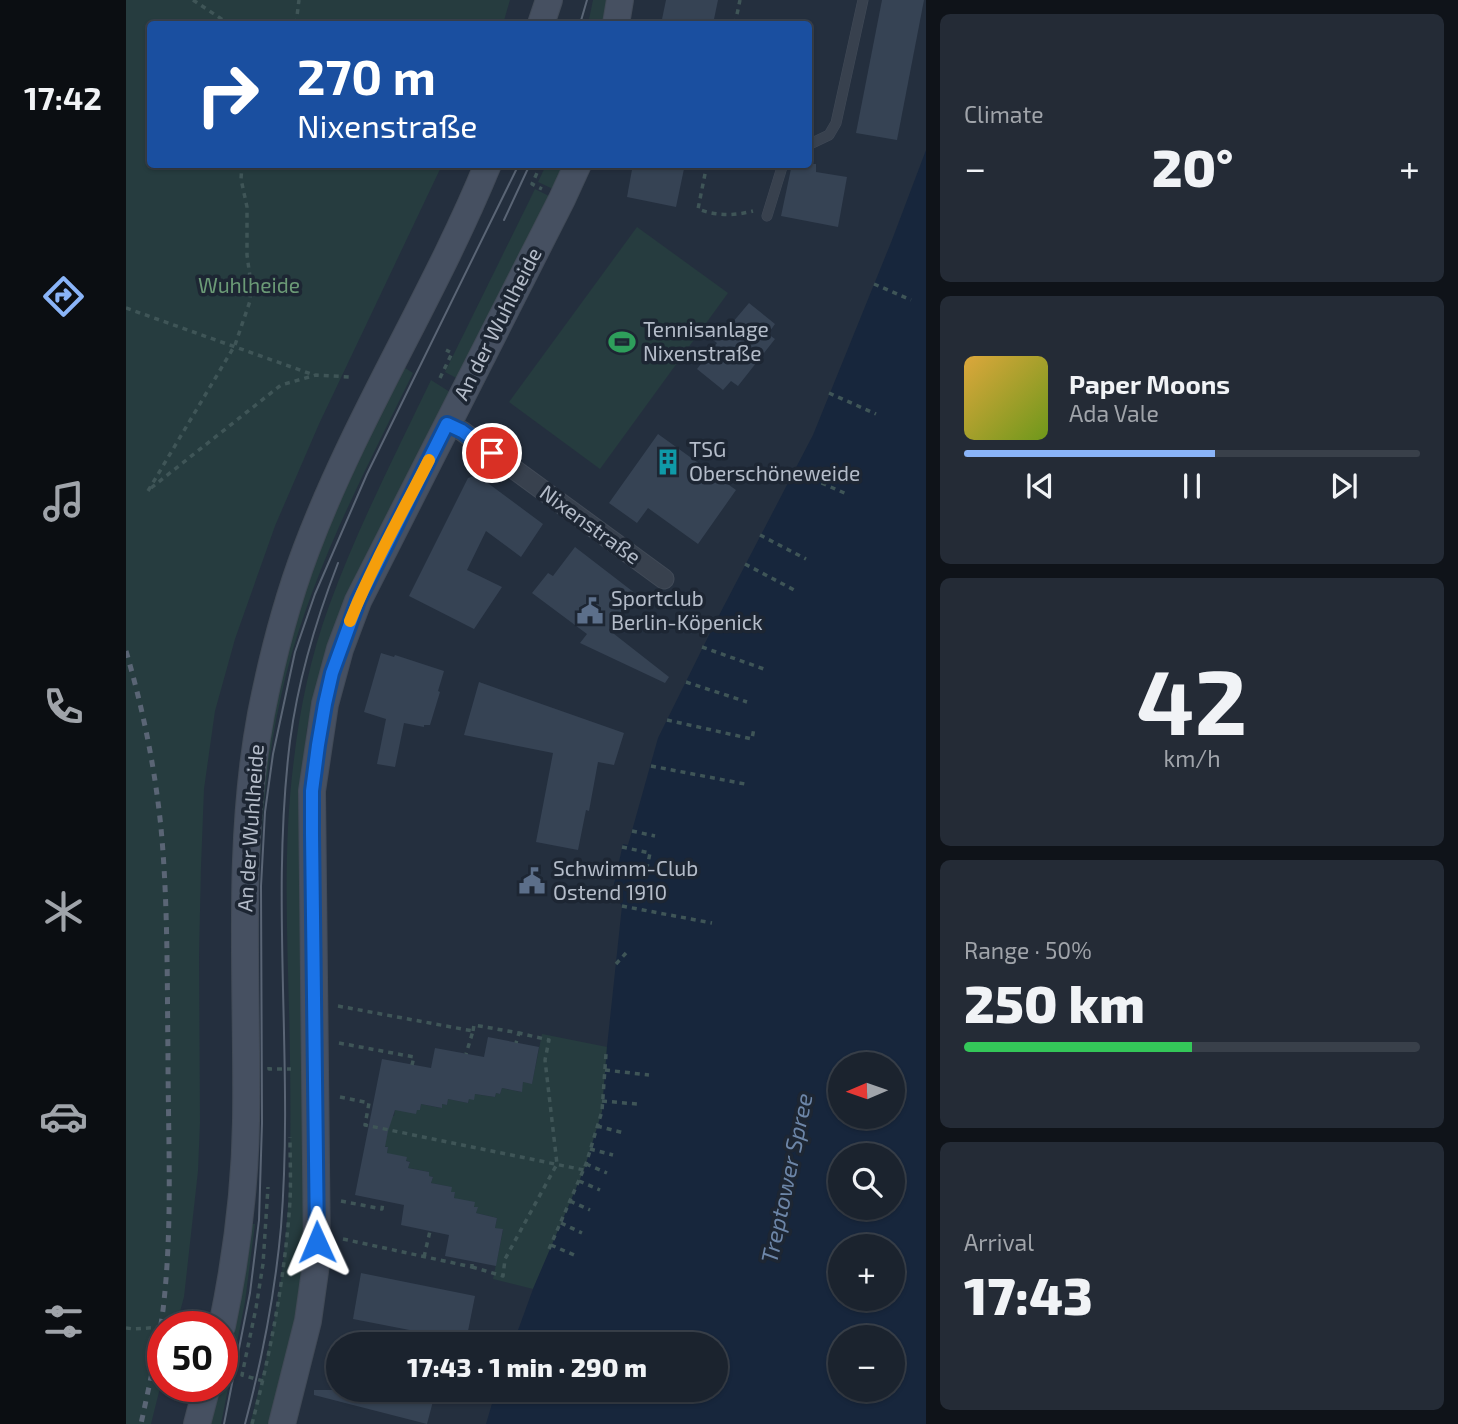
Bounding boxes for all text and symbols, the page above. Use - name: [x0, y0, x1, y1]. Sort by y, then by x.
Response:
- text: 270 m: [297, 46, 436, 105]
- icon: right: [182, 49, 273, 140]
- text: 17:42: [24, 78, 102, 116]
- text: Climate: [964, 100, 1044, 128]
- text: Nixenstraße: [297, 106, 477, 144]
- text: 20°: [1152, 135, 1233, 197]
- text: −: [964, 144, 986, 190]
- text: +: [1399, 144, 1420, 190]
- street label: An der Wuhlheide: [447, 243, 546, 404]
- icon: directions: [39, 272, 88, 321]
- park label: Wuhlheide: [198, 272, 300, 297]
- place label: Tennisanlage Nixenstraße: [643, 316, 769, 365]
- sports icon: Tennisanlage Nixenstraße: [607, 327, 637, 357]
- text: Paper Moons: [1069, 368, 1230, 399]
- text: Ada Vale: [1069, 399, 1159, 427]
- pin: [462, 423, 522, 483]
- icon: arrive: [473, 434, 511, 472]
- place label: TSG Oberschöneweide: [689, 436, 860, 485]
- building icon: TSG Oberschöneweide: [653, 447, 683, 477]
- icon: previous: [1021, 467, 1059, 505]
- icon: pause: [1173, 467, 1211, 505]
- icon: next: [1325, 467, 1363, 505]
- icon: music: [39, 477, 88, 526]
- street label: Nixenstraße: [536, 479, 646, 569]
- place label: Sportclub Berlin-Köpenick: [611, 585, 763, 634]
- public building icon: Sportclub Berlin-Köpenick: [575, 596, 605, 626]
- text: 42: [1137, 644, 1247, 753]
- icon: phone: [39, 682, 88, 731]
- street label: An der Wuhlheide: [231, 743, 268, 912]
- text: km/h: [1163, 744, 1221, 772]
- place label: Schwimm-Club Ostend 1910: [553, 855, 698, 904]
- public building icon: Schwimm-Club Ostend 1910: [517, 866, 547, 896]
- icon: climate: [39, 887, 88, 936]
- text: Range · 50%: [964, 936, 1092, 964]
- text: 250 km: [964, 971, 1145, 1033]
- north arrow: [828, 1052, 905, 1129]
- map controls: [828, 1052, 905, 1402]
- water label: Treptower Spree: [754, 1090, 818, 1265]
- icon: car: [39, 1092, 88, 1141]
- button: search: [828, 1143, 905, 1220]
- position arrow: [280, 1205, 354, 1279]
- text: Arrival: [964, 1228, 1034, 1256]
- button: +: [828, 1234, 905, 1311]
- text: 17:43: [964, 1263, 1093, 1325]
- icon: filters: [39, 1297, 88, 1346]
- speed limit sign: 50: [147, 1311, 238, 1402]
- button: −: [828, 1325, 905, 1402]
- text: 17:43 · 1 min · 290 m: [407, 1351, 647, 1382]

